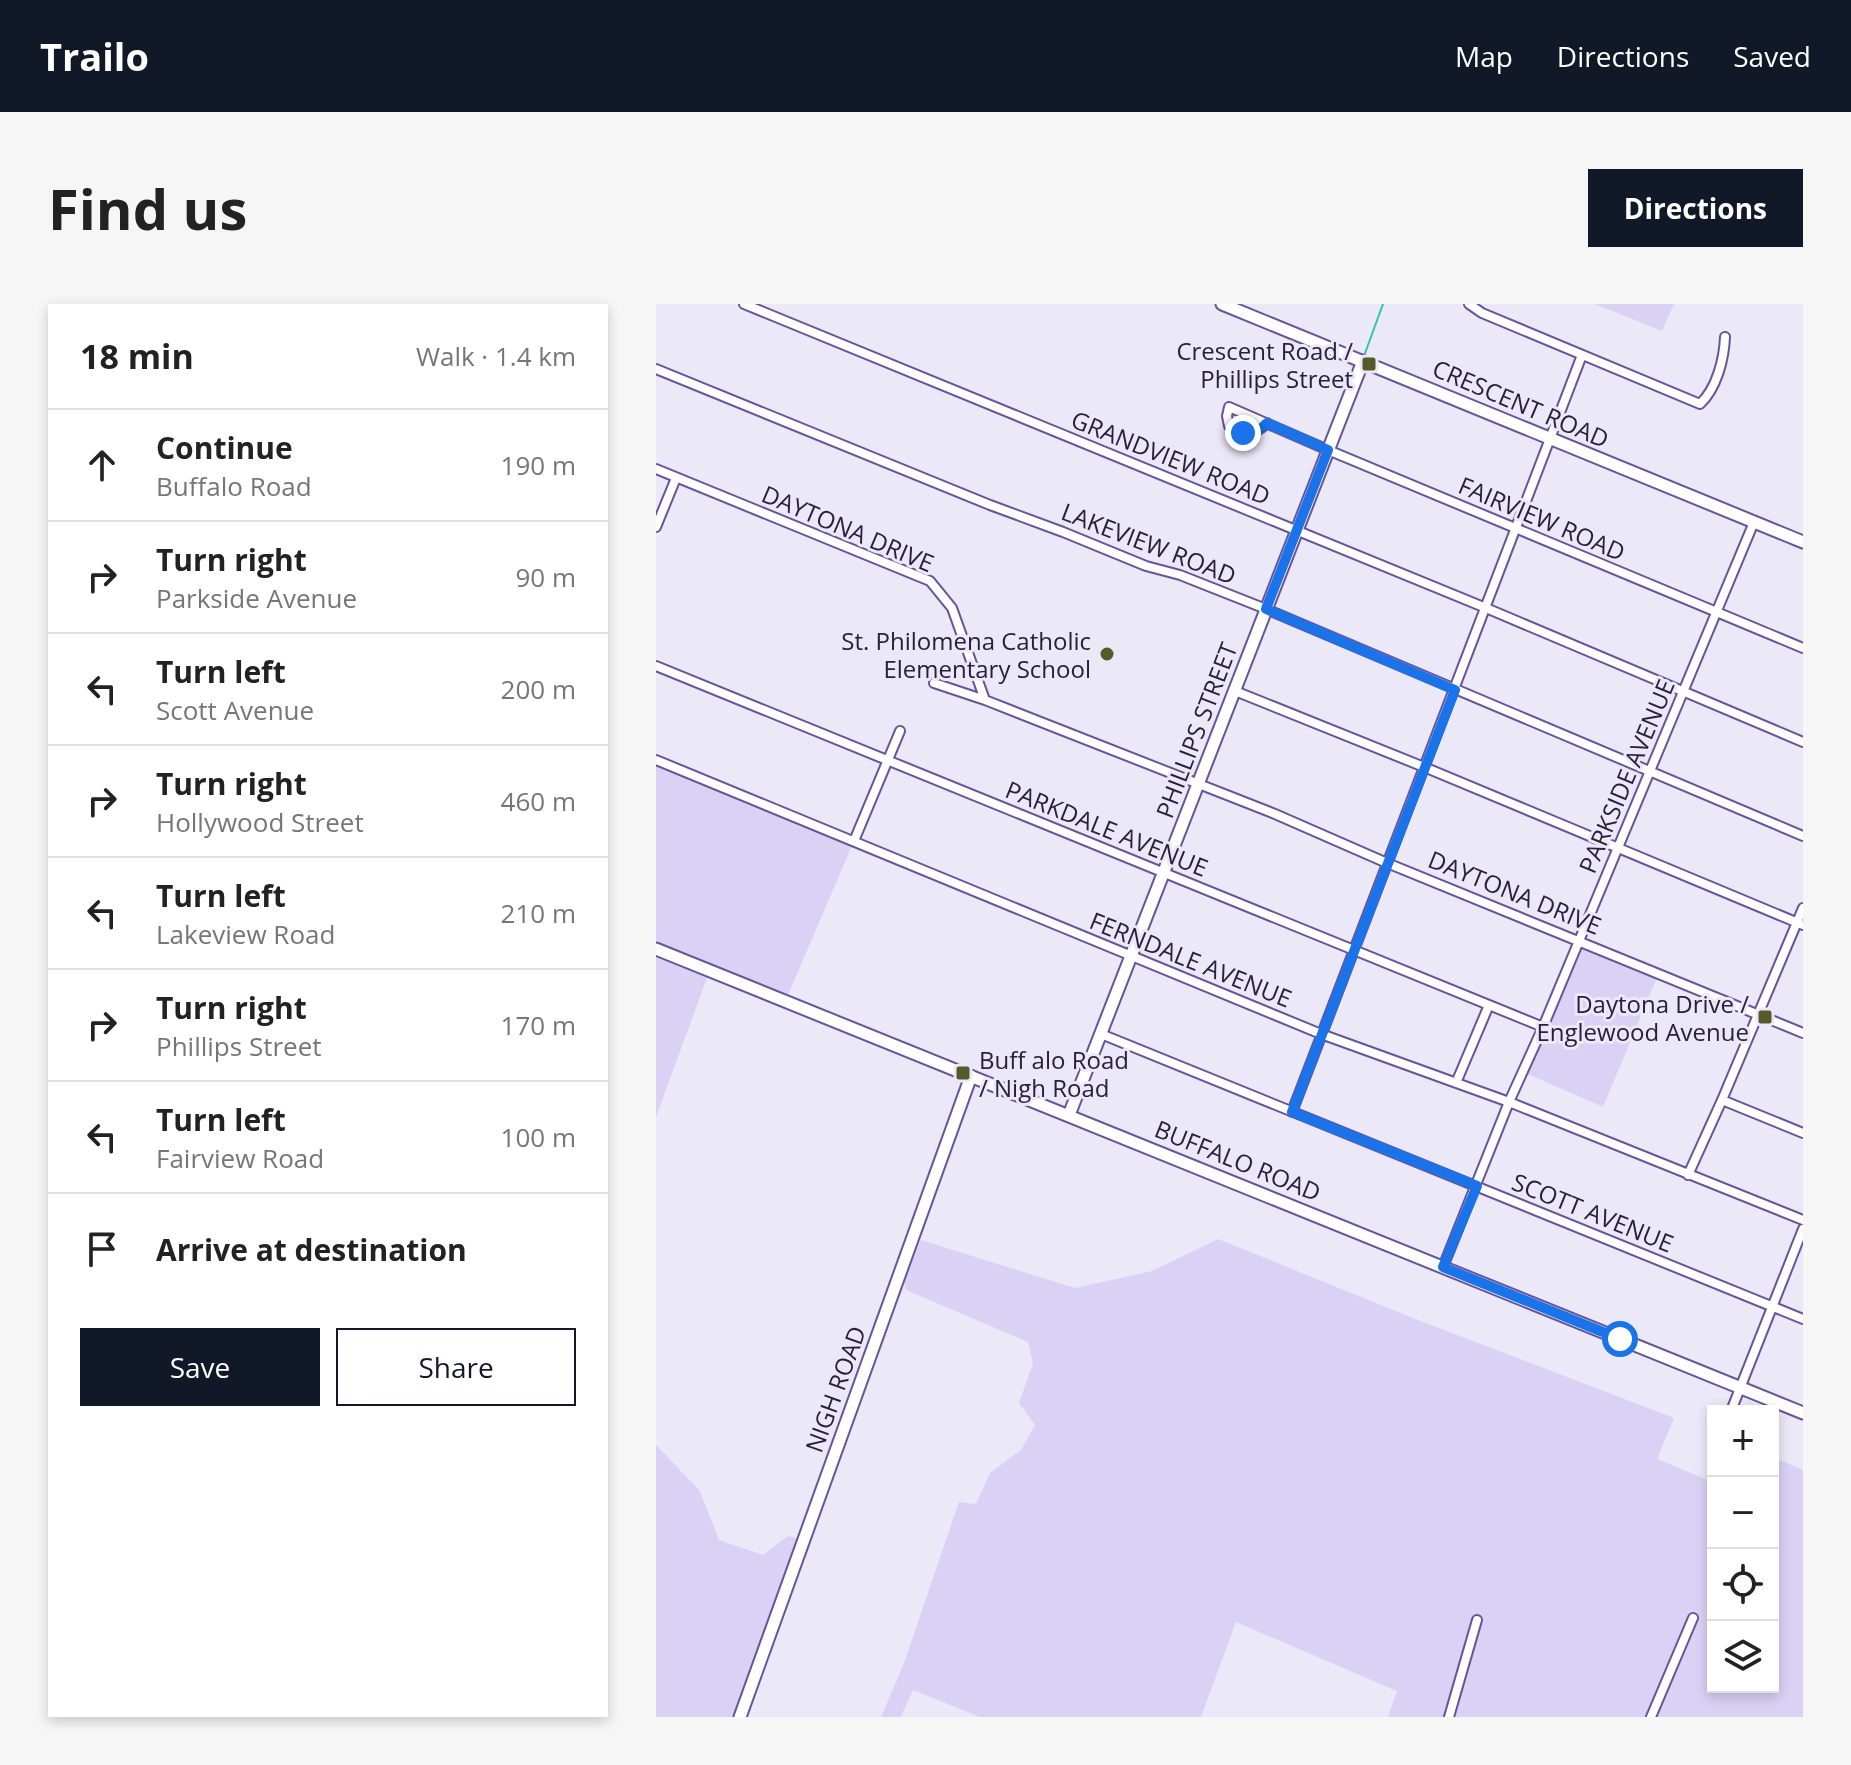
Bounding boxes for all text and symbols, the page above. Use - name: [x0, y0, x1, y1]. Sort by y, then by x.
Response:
- text: Trailo: [40, 30, 149, 82]
- text: Map: [1455, 37, 1513, 75]
- text: Directions: [1557, 37, 1689, 75]
- text: Saved: [1733, 37, 1811, 75]
- button: Directions: [1588, 169, 1803, 247]
- text: Find us: [48, 170, 247, 246]
- text: 18 min: [80, 333, 194, 379]
- place label: Crescent Road / Phillips Street: [1176, 334, 1353, 395]
- text: Walk · 1.4 km: [416, 338, 576, 374]
- street label: CRESCENT ROAD: [1428, 351, 1614, 455]
- marker: Crescent Road / Phillips Street: [1360, 355, 1378, 373]
- street label: GRANDVIEW ROAD: [1067, 402, 1275, 512]
- route end: [1225, 415, 1261, 451]
- text: Continue: [156, 427, 293, 468]
- icon: ahead: [80, 443, 124, 487]
- text: 190 m: [501, 447, 576, 483]
- text: Buffalo Road: [156, 468, 312, 504]
- street label: FAIRVIEW ROAD: [1454, 468, 1630, 568]
- street label: DAYTONA DRIVE: [757, 477, 939, 579]
- street label: LAKEVIEW ROAD: [1057, 495, 1241, 591]
- text: Turn right: [156, 539, 307, 580]
- icon: right: [80, 555, 124, 599]
- text: 90 m: [515, 559, 576, 595]
- text: Parkside Avenue: [156, 580, 357, 616]
- place label: St. Philomena Catholic Elementary School: [841, 624, 1091, 685]
- street label: PHILLIPS STREET: [1147, 637, 1245, 823]
- marker: St. Philomena Catholic Elementary School: [1098, 645, 1116, 663]
- text: Turn left: [156, 651, 286, 692]
- icon: left: [80, 667, 124, 711]
- text: 200 m: [501, 671, 576, 707]
- street label: PARKSIDE AVENUE: [1570, 674, 1682, 878]
- text: Scott Avenue: [156, 692, 314, 728]
- text: Turn right: [156, 763, 307, 804]
- street label: PARKDALE AVENUE: [1001, 772, 1213, 884]
- icon: right: [80, 779, 124, 823]
- text: 460 m: [501, 783, 576, 819]
- text: Hollywood Street: [156, 804, 364, 840]
- street label: DAYTONA DRIVE: [1424, 842, 1606, 942]
- text: Turn left: [156, 875, 286, 916]
- icon: left: [80, 891, 124, 935]
- text: 210 m: [501, 895, 576, 931]
- street label: FERNDALE AVENUE: [1085, 903, 1297, 1015]
- text: Lakeview Road: [156, 916, 335, 952]
- text: Turn right: [156, 987, 307, 1028]
- place label: Daytona Drive / Englewood Avenue: [1536, 987, 1749, 1048]
- icon: right: [80, 1003, 124, 1047]
- text: 170 m: [501, 1007, 576, 1043]
- marker: Daytona Drive / Englewood Avenue: [1756, 1008, 1774, 1026]
- text: Phillips Street: [156, 1028, 322, 1064]
- place label: Buff alo Road / Nigh Road: [979, 1043, 1129, 1104]
- marker: Buff alo Road / Nigh Road: [954, 1064, 972, 1082]
- text: Turn left: [156, 1099, 286, 1140]
- street label: BUFFALO ROAD: [1150, 1112, 1326, 1208]
- icon: left: [80, 1115, 124, 1159]
- text: 100 m: [501, 1119, 576, 1155]
- text: Fairview Road: [156, 1140, 324, 1176]
- street label: SCOTT AVENUE: [1507, 1165, 1679, 1259]
- icon: arrive: [80, 1227, 124, 1271]
- text: Arrive at destination: [156, 1229, 467, 1270]
- street label: NIGH ROAD: [797, 1321, 873, 1457]
- route start: [1602, 1321, 1638, 1357]
- button: Save: [80, 1328, 320, 1406]
- button: Share: [336, 1328, 576, 1406]
- map controls: [1707, 1405, 1779, 1693]
- button: +: [1707, 1405, 1779, 1477]
- button: −: [1707, 1477, 1779, 1549]
- button: locate: [1707, 1549, 1779, 1621]
- button: layers: [1707, 1621, 1779, 1693]

